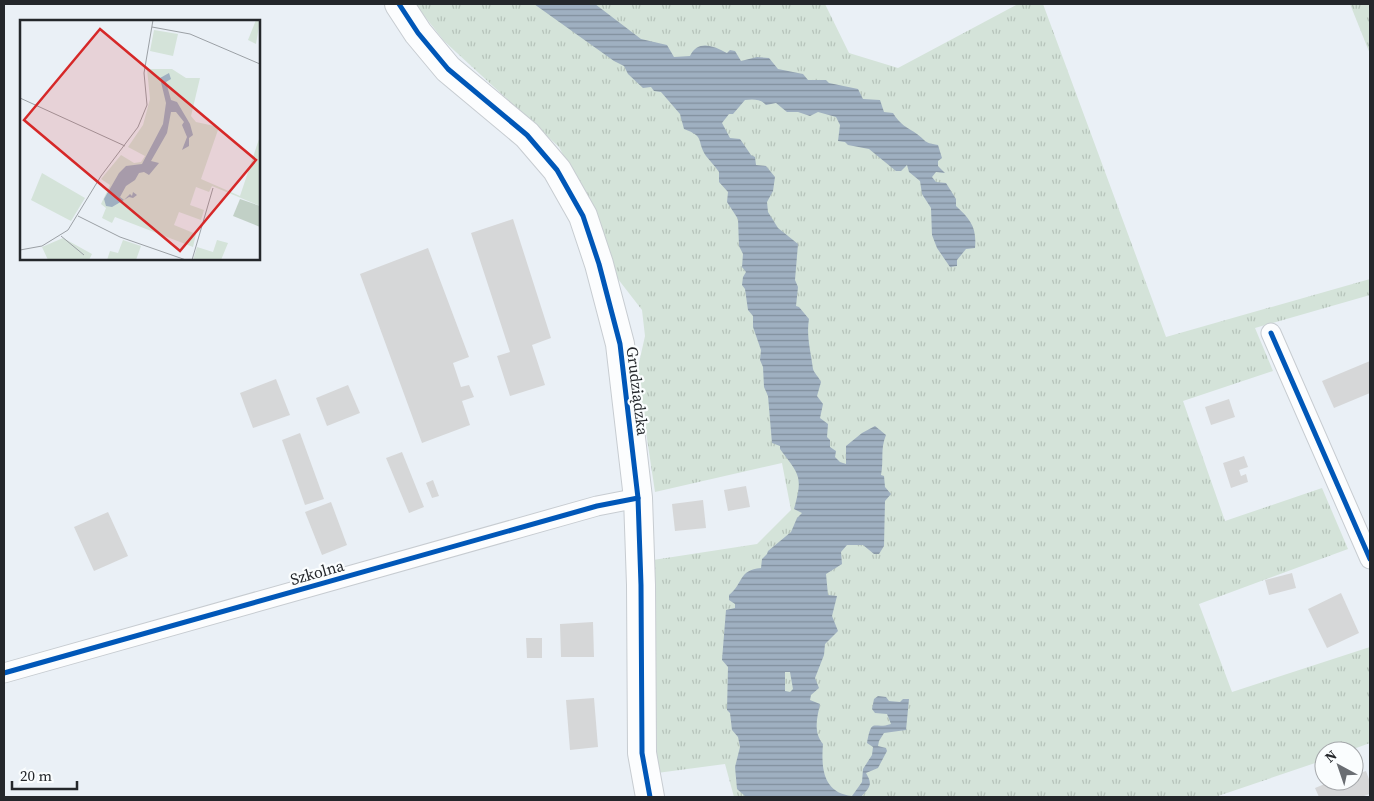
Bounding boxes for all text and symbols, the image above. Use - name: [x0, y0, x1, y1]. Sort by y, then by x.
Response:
- inset map: [20, 20, 260, 260]
- street label: Grudziądzka: [622, 345, 654, 438]
- street label: Szkolna: [287, 554, 347, 590]
- north arrow: [1314, 741, 1364, 791]
- text: N: [1320, 745, 1341, 767]
- scale bar: [12, 758, 78, 790]
- text: 20 m: [20, 765, 52, 786]

